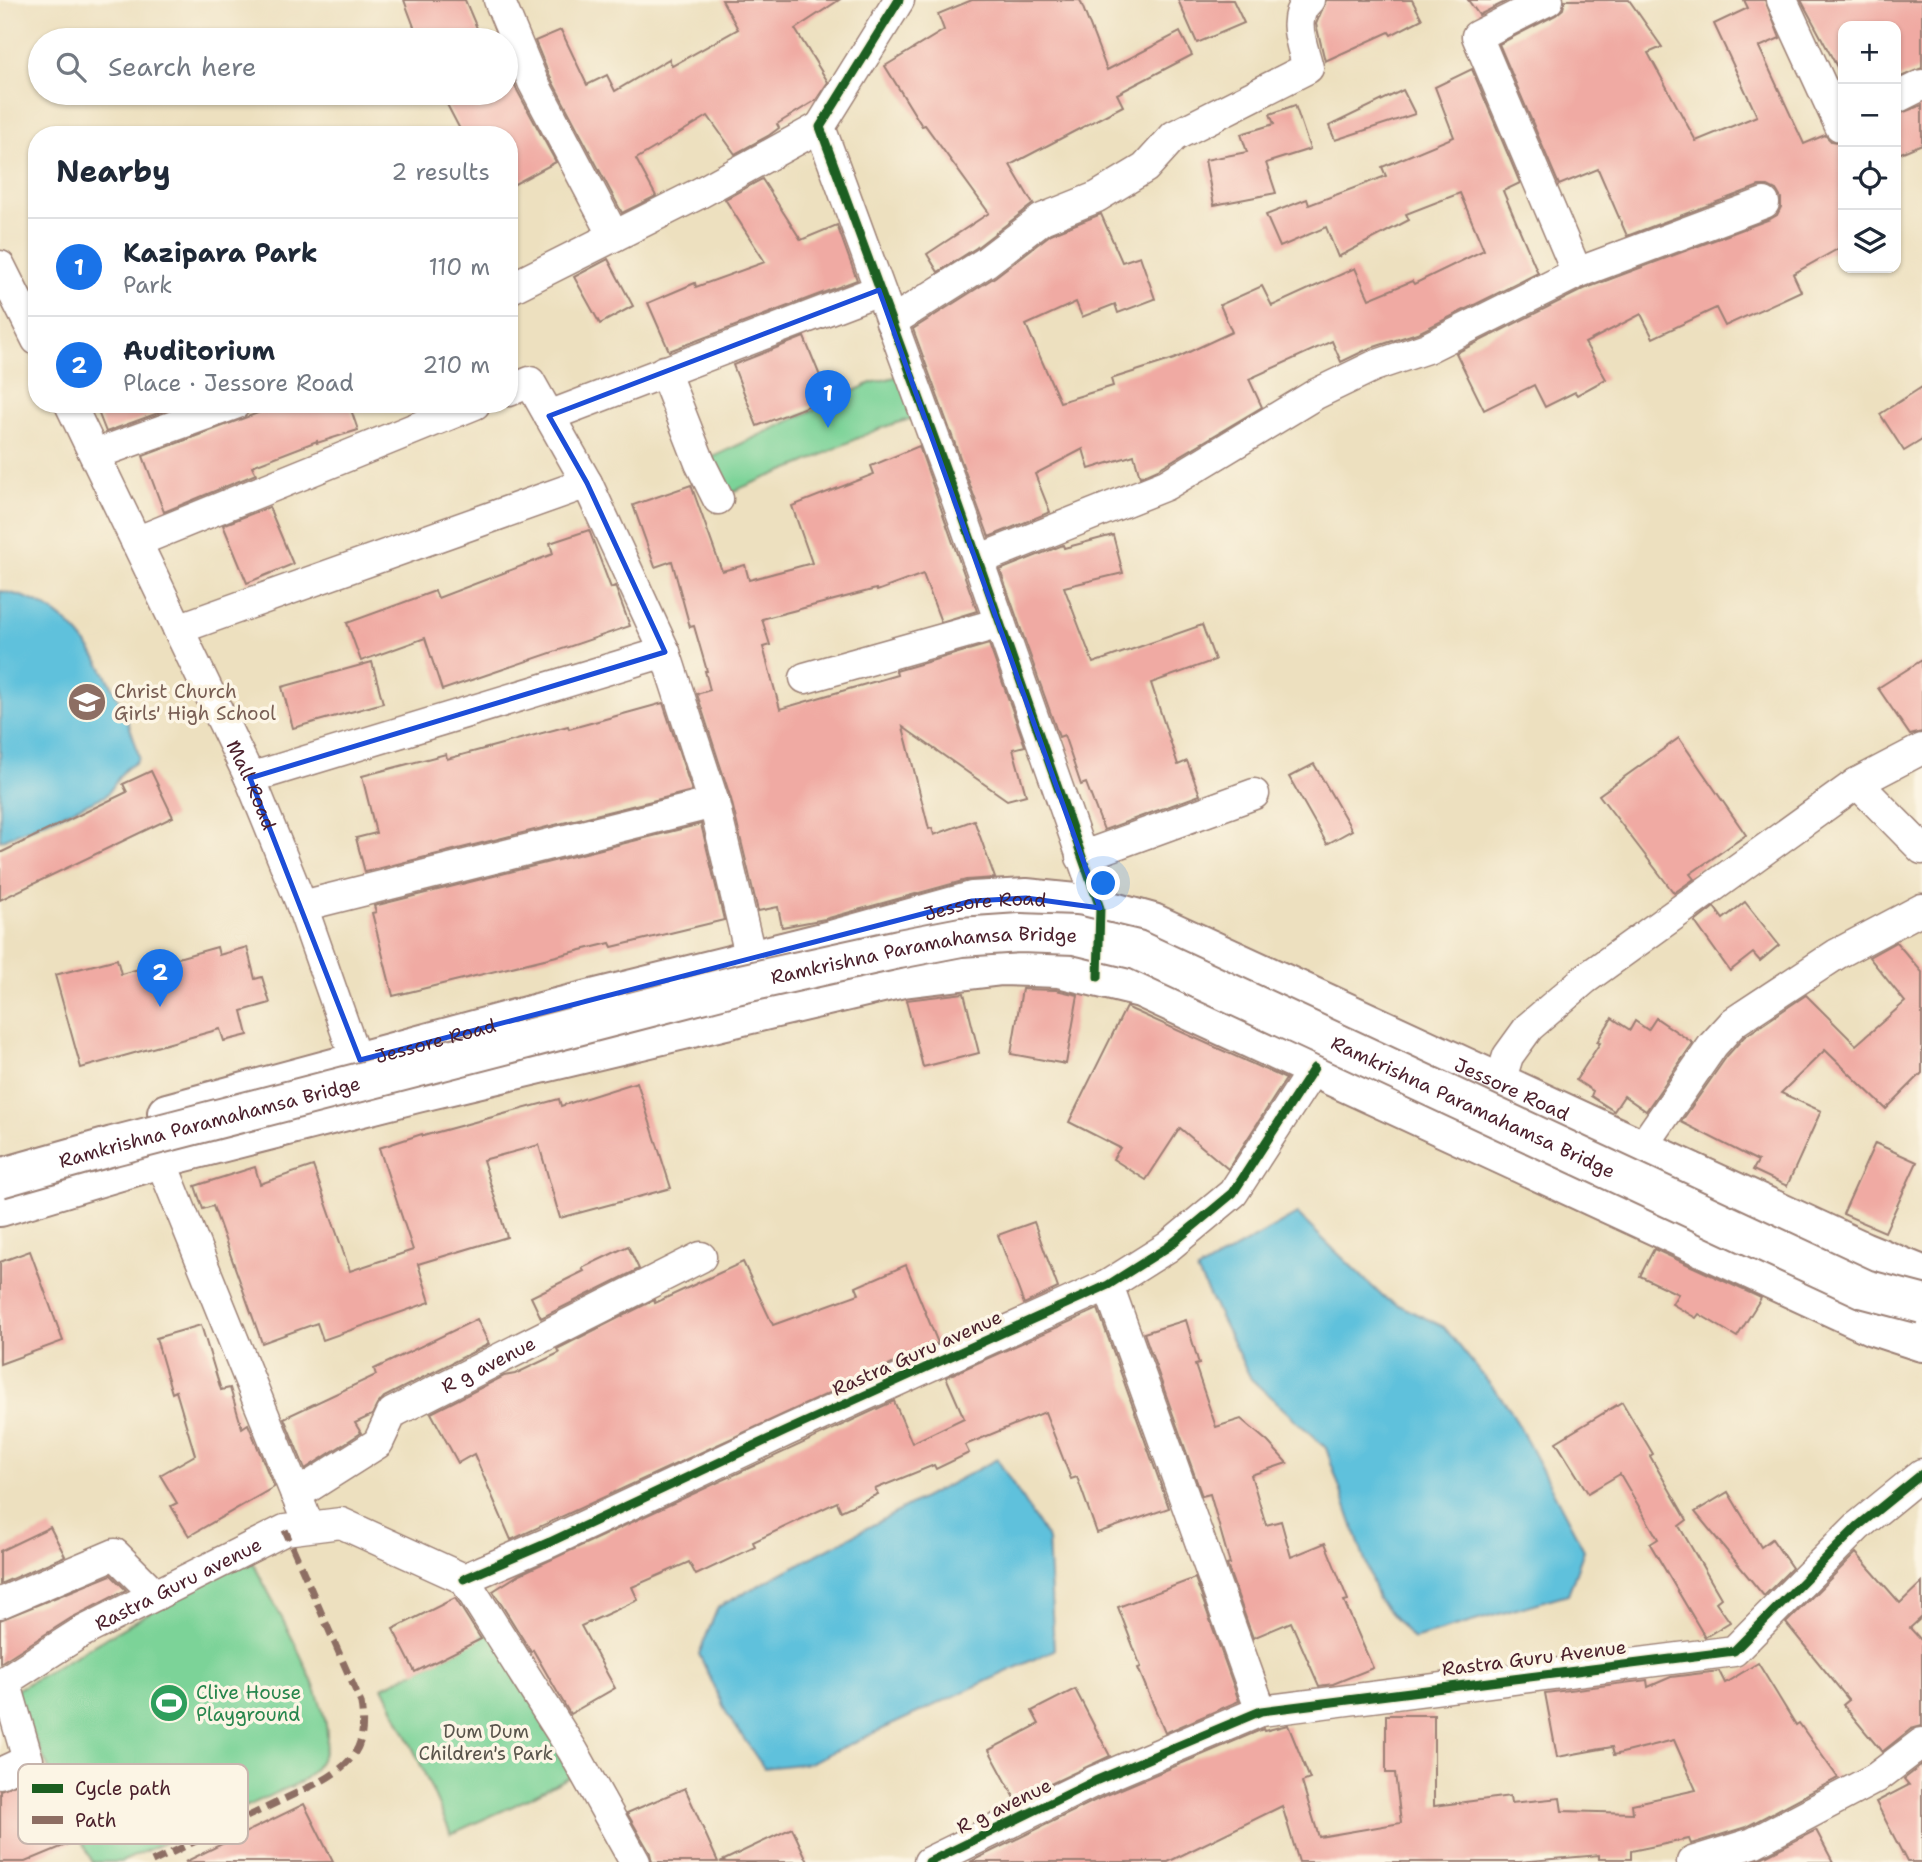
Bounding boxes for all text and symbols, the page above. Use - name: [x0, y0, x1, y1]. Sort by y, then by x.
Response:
- map controls: [1838, 21, 1901, 273]
- button: +: [1838, 21, 1901, 84]
- search box: [28, 28, 518, 105]
- icon: search: [52, 48, 90, 86]
- text: Search here: [108, 49, 257, 84]
- button: −: [1838, 84, 1901, 147]
- button: locate: [1838, 147, 1901, 210]
- text: Nearby: [56, 151, 171, 192]
- text: 2 results: [391, 157, 490, 187]
- button: layers: [1838, 210, 1901, 273]
- text: Kazipara Park: [123, 235, 318, 270]
- text: 1: [74, 252, 84, 282]
- text: 110 m: [428, 252, 490, 282]
- text: Park: [123, 270, 172, 300]
- text: Auditorium: [123, 333, 275, 368]
- text: 2: [71, 350, 87, 380]
- text: 210 m: [422, 350, 490, 380]
- text: Place · Jessore Road: [123, 368, 354, 398]
- pin: 1: [805, 370, 851, 428]
- place label: Christ Church Girls' High School: [114, 679, 276, 726]
- school or university icon: Christ Church Girls' High School: [66, 681, 108, 723]
- street label: Mall Road: [221, 736, 282, 833]
- your location: [1086, 866, 1120, 900]
- street label: Jessore Road: [921, 885, 1048, 926]
- street label: Ramkrishna Paramahamsa Bridge: [768, 920, 1078, 989]
- pin: 2: [137, 949, 183, 1007]
- street label: Jessore Road: [372, 1012, 499, 1069]
- street label: Ramkrishna Paramahamsa Bridge: [1327, 1030, 1619, 1184]
- street label: Jessore Road: [1451, 1052, 1574, 1126]
- street label: Ramkrishna Paramahamsa Bridge: [56, 1070, 363, 1173]
- street label: Rastra Guru avenue: [828, 1304, 1006, 1402]
- street label: R g avenue: [437, 1330, 540, 1399]
- street label: Rastra Guru avenue: [91, 1531, 266, 1636]
- street label: Rastra Guru Avenue: [1440, 1634, 1628, 1682]
- place label: Clive House Playground: [196, 1680, 301, 1727]
- sports icon: Clive House Playground: [148, 1682, 190, 1724]
- park label: Dum Dum Children's Park: [419, 1719, 554, 1766]
- legend: [18, 1764, 248, 1844]
- street label: R g avenue: [953, 1772, 1055, 1840]
- text: Cycle path: [75, 1776, 171, 1801]
- text: Path: [75, 1808, 117, 1833]

